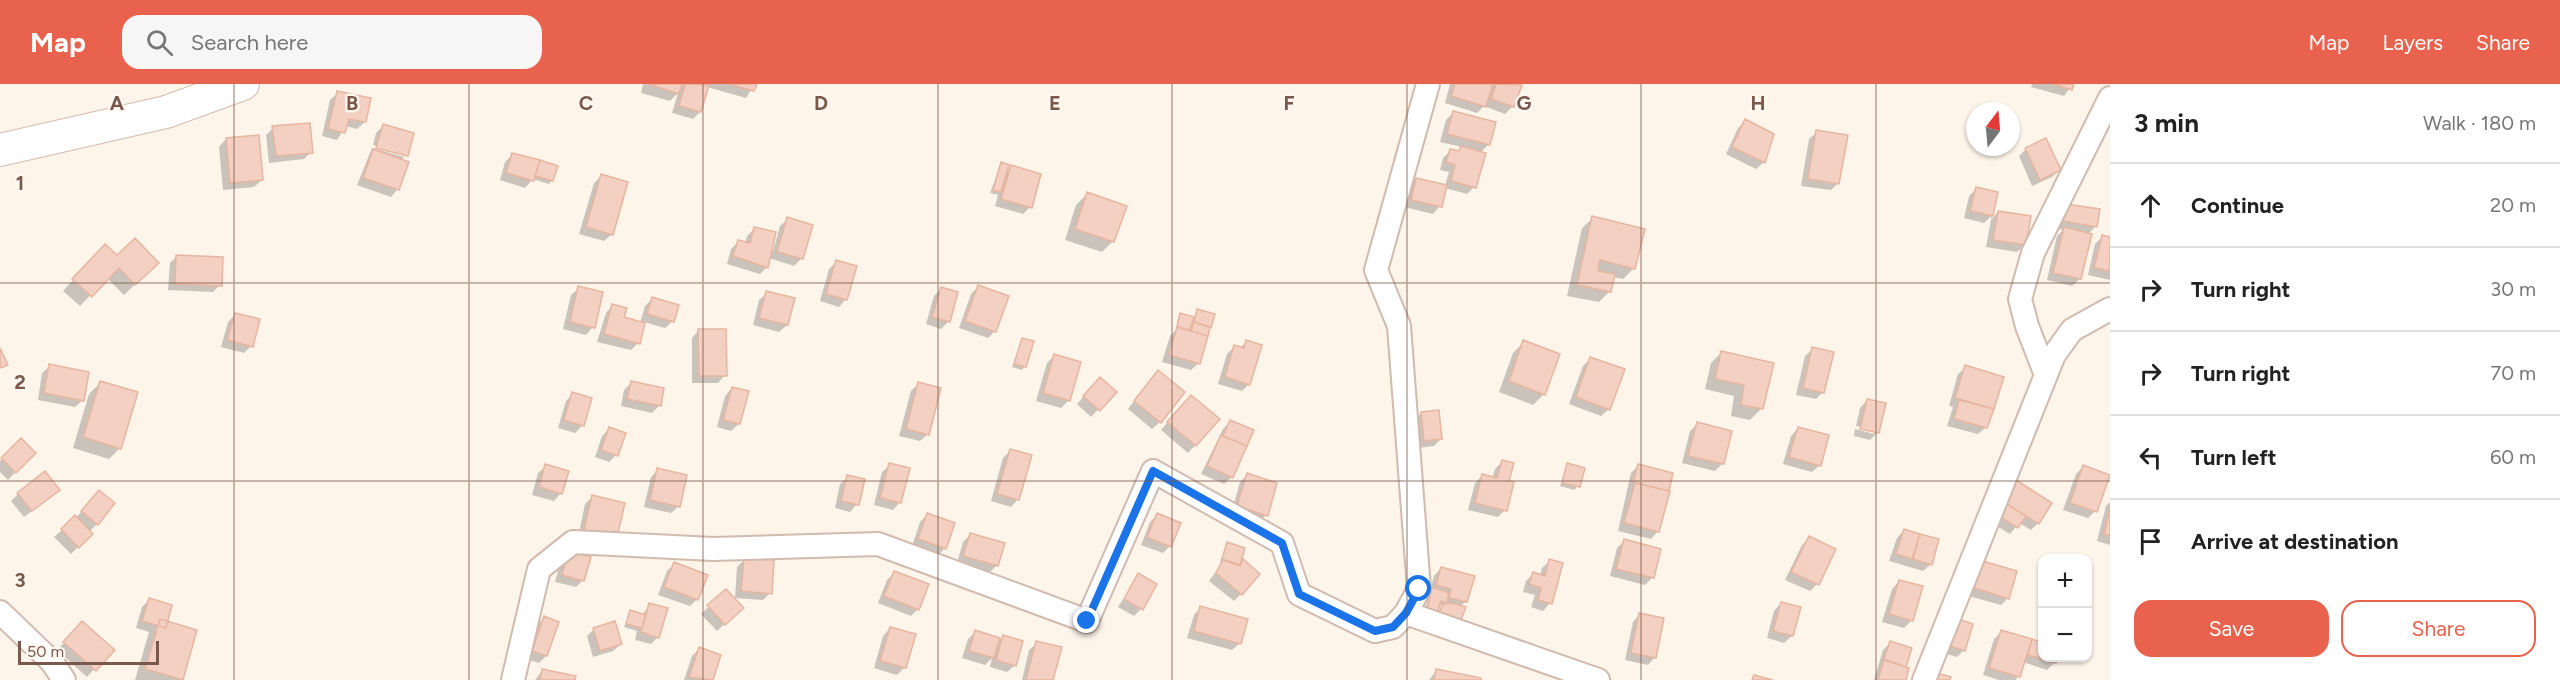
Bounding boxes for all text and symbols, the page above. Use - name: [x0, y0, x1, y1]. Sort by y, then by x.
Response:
- search box: [122, 15, 542, 69]
- text: Map: [30, 25, 86, 59]
- icon: search: [143, 26, 176, 59]
- text: Search here: [191, 29, 308, 56]
- text: Map: [2309, 30, 2349, 55]
- text: Layers: [2382, 30, 2443, 55]
- text: Share: [2476, 30, 2530, 55]
- text: A: [110, 91, 125, 115]
- text: B: [346, 91, 358, 115]
- text: C: [579, 91, 593, 115]
- text: D: [814, 91, 828, 115]
- text: E: [1049, 91, 1061, 115]
- text: F: [1283, 91, 1295, 115]
- text: G: [1517, 91, 1532, 115]
- text: H: [1751, 91, 1766, 115]
- north arrow: [1966, 102, 2020, 156]
- text: 3 min: [2134, 107, 2199, 139]
- text: Walk · 180 m: [2423, 111, 2536, 135]
- text: 1: [16, 171, 24, 195]
- icon: ahead: [2134, 189, 2167, 222]
- text: Continue: [2191, 192, 2284, 219]
- text: 20 m: [2490, 193, 2536, 217]
- icon: right: [2134, 273, 2167, 306]
- text: Turn right: [2191, 276, 2290, 303]
- text: 30 m: [2490, 277, 2536, 301]
- icon: right: [2134, 357, 2167, 390]
- text: Turn right: [2191, 360, 2290, 387]
- text: 70 m: [2490, 361, 2536, 385]
- text: 2: [14, 370, 26, 394]
- icon: left: [2134, 441, 2167, 474]
- text: Turn left: [2191, 444, 2277, 471]
- text: 60 m: [2490, 445, 2536, 469]
- icon: arrive: [2134, 525, 2167, 558]
- text: Arrive at destination: [2191, 528, 2399, 555]
- map controls: [2038, 554, 2092, 662]
- button: +: [2038, 554, 2092, 608]
- text: 3: [14, 568, 26, 592]
- route start: [1405, 575, 1431, 601]
- button: Save: [2134, 600, 2329, 657]
- button: Share: [2341, 600, 2536, 657]
- route end: [1073, 607, 1099, 633]
- button: −: [2038, 608, 2092, 662]
- scale bar: [18, 638, 159, 666]
- text: 50 m: [27, 642, 64, 661]

